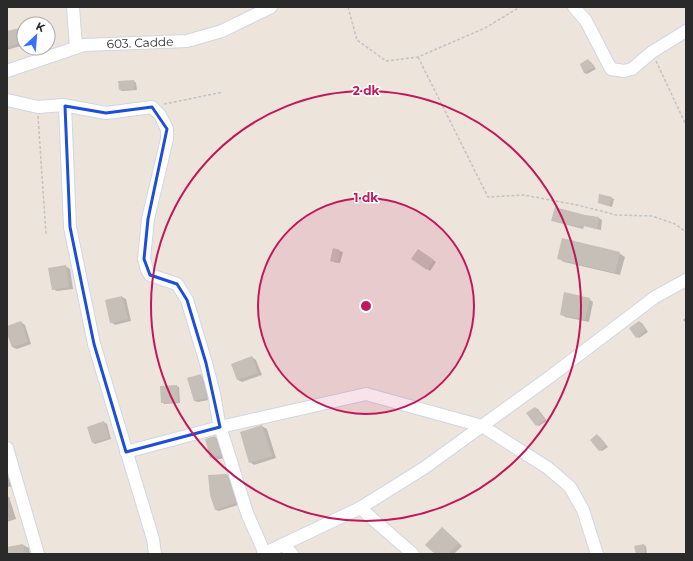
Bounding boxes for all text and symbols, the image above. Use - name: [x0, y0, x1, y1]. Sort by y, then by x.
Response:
- north arrow: [16, 16, 56, 56]
- text: K: [34, 19, 48, 35]
- street label: 603. Cadde: [106, 34, 174, 51]
- text: 2 dk: [353, 83, 379, 98]
- text: 1 dk: [354, 190, 378, 205]
- centre of rings: [359, 299, 373, 313]

